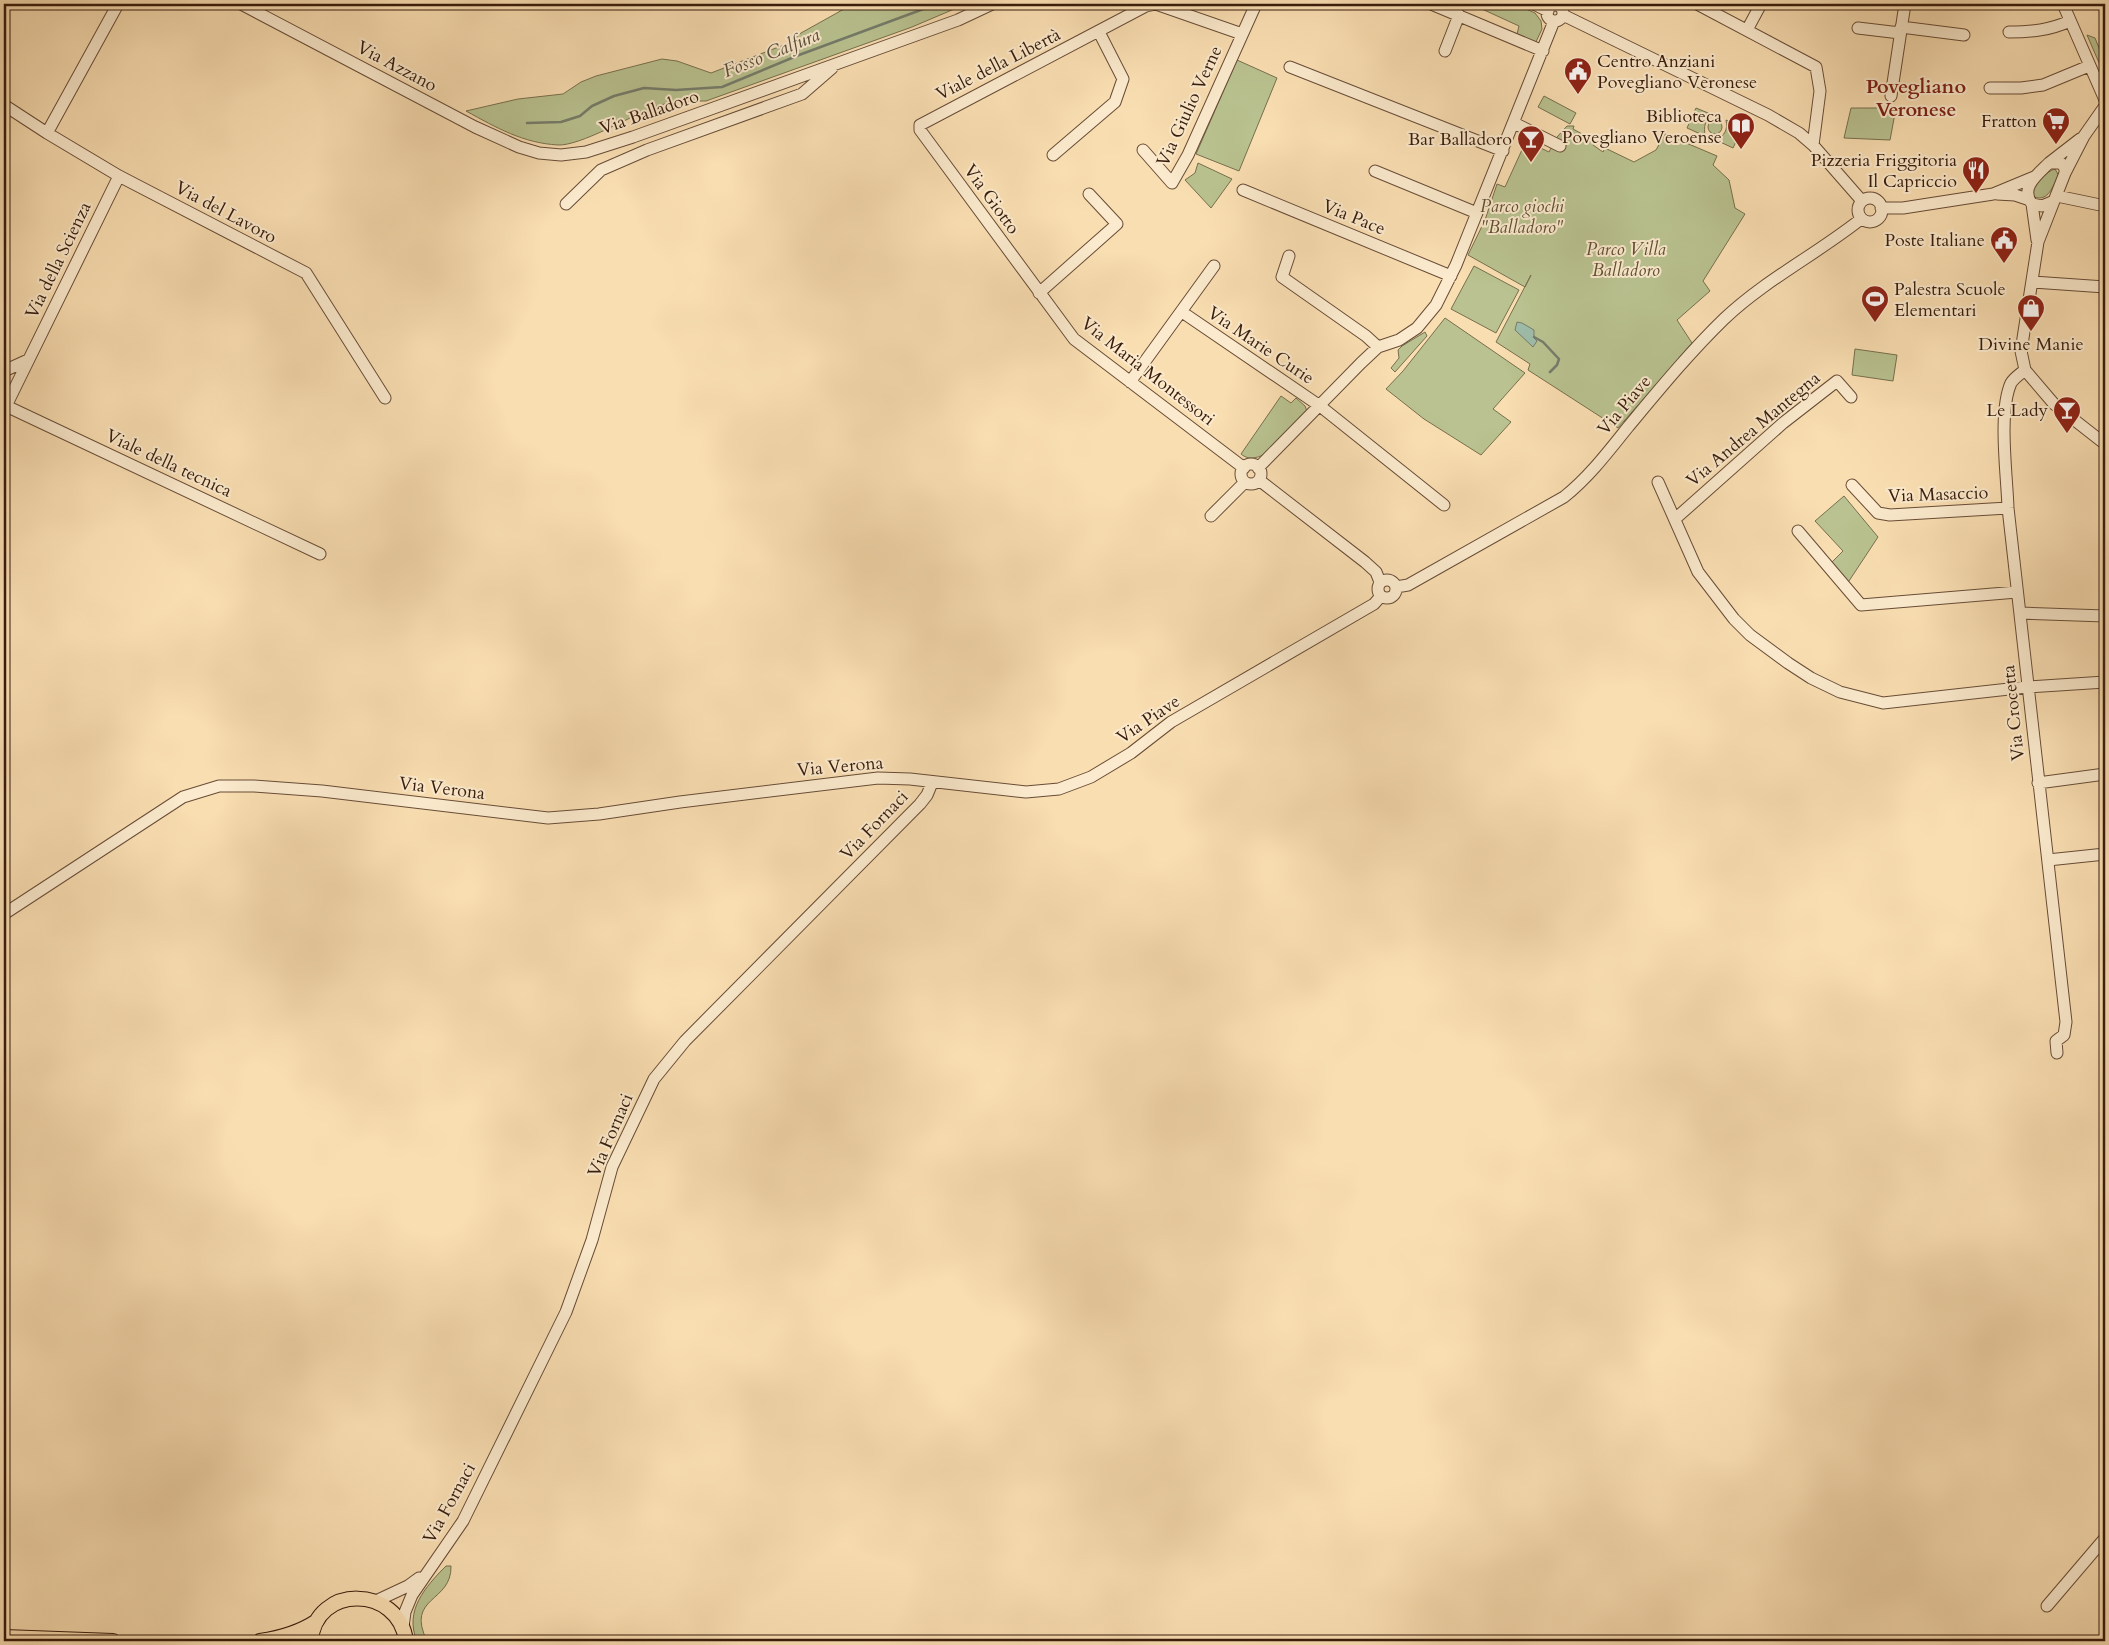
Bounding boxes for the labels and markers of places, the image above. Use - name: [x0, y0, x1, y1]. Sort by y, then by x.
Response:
- place label: Centro Anziani Povegliano Veronese: [1597, 49, 1757, 95]
- public building icon: Centro Anziani Povegliano Veronese: [1563, 56, 1593, 95]
- place label: Biblioteca Povegliano Veroense: [1562, 104, 1722, 150]
- supermarket icon: Fratton: [2041, 106, 2071, 145]
- place label: Fratton: [1981, 109, 2038, 134]
- library icon: Biblioteca Povegliano Veroense: [1726, 111, 1756, 150]
- bar icon: Bar Balladoro: [1516, 124, 1546, 163]
- place label: Bar Balladoro: [1408, 127, 1512, 152]
- place label: Pizzeria Friggitoria Il Capriccio: [1811, 148, 1957, 194]
- restaurant icon: Pizzeria Friggitoria Il Capriccio: [1961, 155, 1991, 194]
- public building icon: Poste Italiane: [1989, 225, 2019, 264]
- place label: Poste Italiane: [1884, 228, 1985, 253]
- place label: Palestra Scuole Elementari: [1894, 277, 2006, 323]
- sports icon: Palestra Scuole Elementari: [1860, 284, 1890, 323]
- shop icon: Divine Manie: [2016, 293, 2046, 332]
- place label: Divine Manie: [1978, 332, 2084, 357]
- bar icon: Le Lady: [2052, 395, 2082, 434]
- place label: Le Lady: [1986, 398, 2048, 423]

